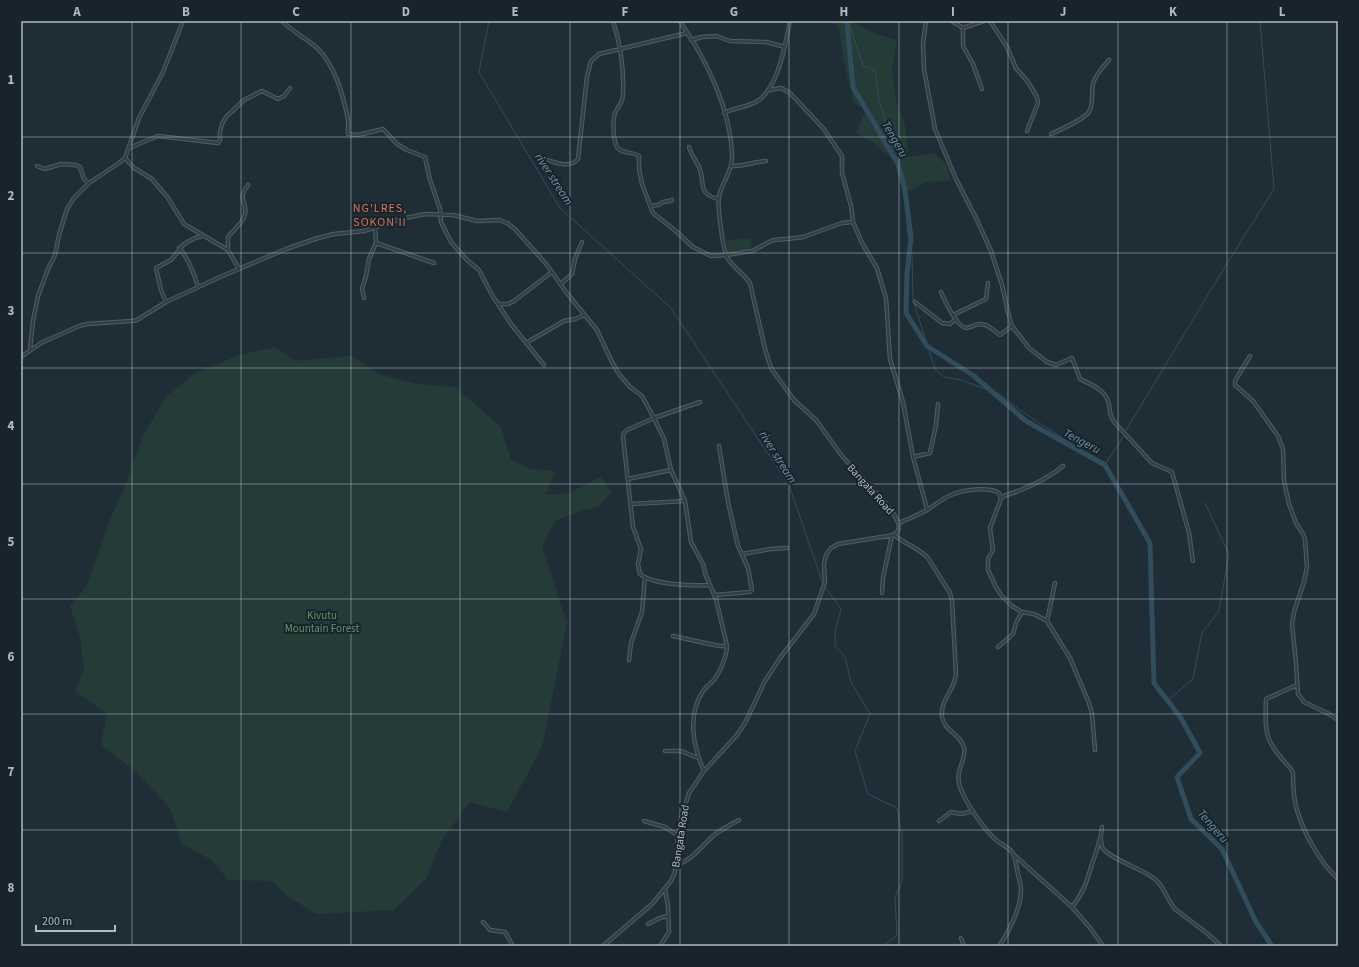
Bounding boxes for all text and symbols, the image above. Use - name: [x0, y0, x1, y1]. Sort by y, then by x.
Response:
- text: A: [72, 3, 81, 21]
- text: B: [182, 3, 190, 21]
- text: C: [292, 3, 300, 21]
- text: D: [402, 3, 410, 21]
- text: E: [511, 3, 519, 21]
- text: F: [622, 3, 629, 21]
- text: G: [730, 3, 738, 21]
- text: H: [840, 3, 848, 21]
- text: I: [951, 3, 955, 21]
- text: J: [1060, 3, 1066, 21]
- text: K: [1169, 3, 1178, 21]
- text: L: [1279, 3, 1286, 21]
- text: 1: [8, 71, 15, 89]
- water label: Tengeru: [877, 118, 912, 161]
- water label: river stream: [530, 150, 577, 209]
- text: 2: [8, 187, 15, 205]
- district label: NG'LRES, SOKON II: [353, 200, 407, 231]
- text: 3: [8, 302, 15, 320]
- text: 4: [8, 417, 15, 435]
- water label: Tengeru: [1060, 425, 1103, 458]
- water label: river stream: [755, 428, 800, 487]
- street label: Bangata Road: [844, 461, 897, 518]
- text: 5: [8, 533, 15, 551]
- park label: Kivutu Mountain Forest: [285, 608, 359, 636]
- text: 6: [8, 648, 15, 666]
- text: 7: [8, 763, 15, 781]
- street label: Bangata Road: [668, 803, 693, 869]
- water label: Tengeru: [1193, 806, 1232, 847]
- text: 8: [8, 879, 15, 897]
- scale bar: [36, 907, 115, 933]
- text: 200 m: [42, 913, 72, 930]

